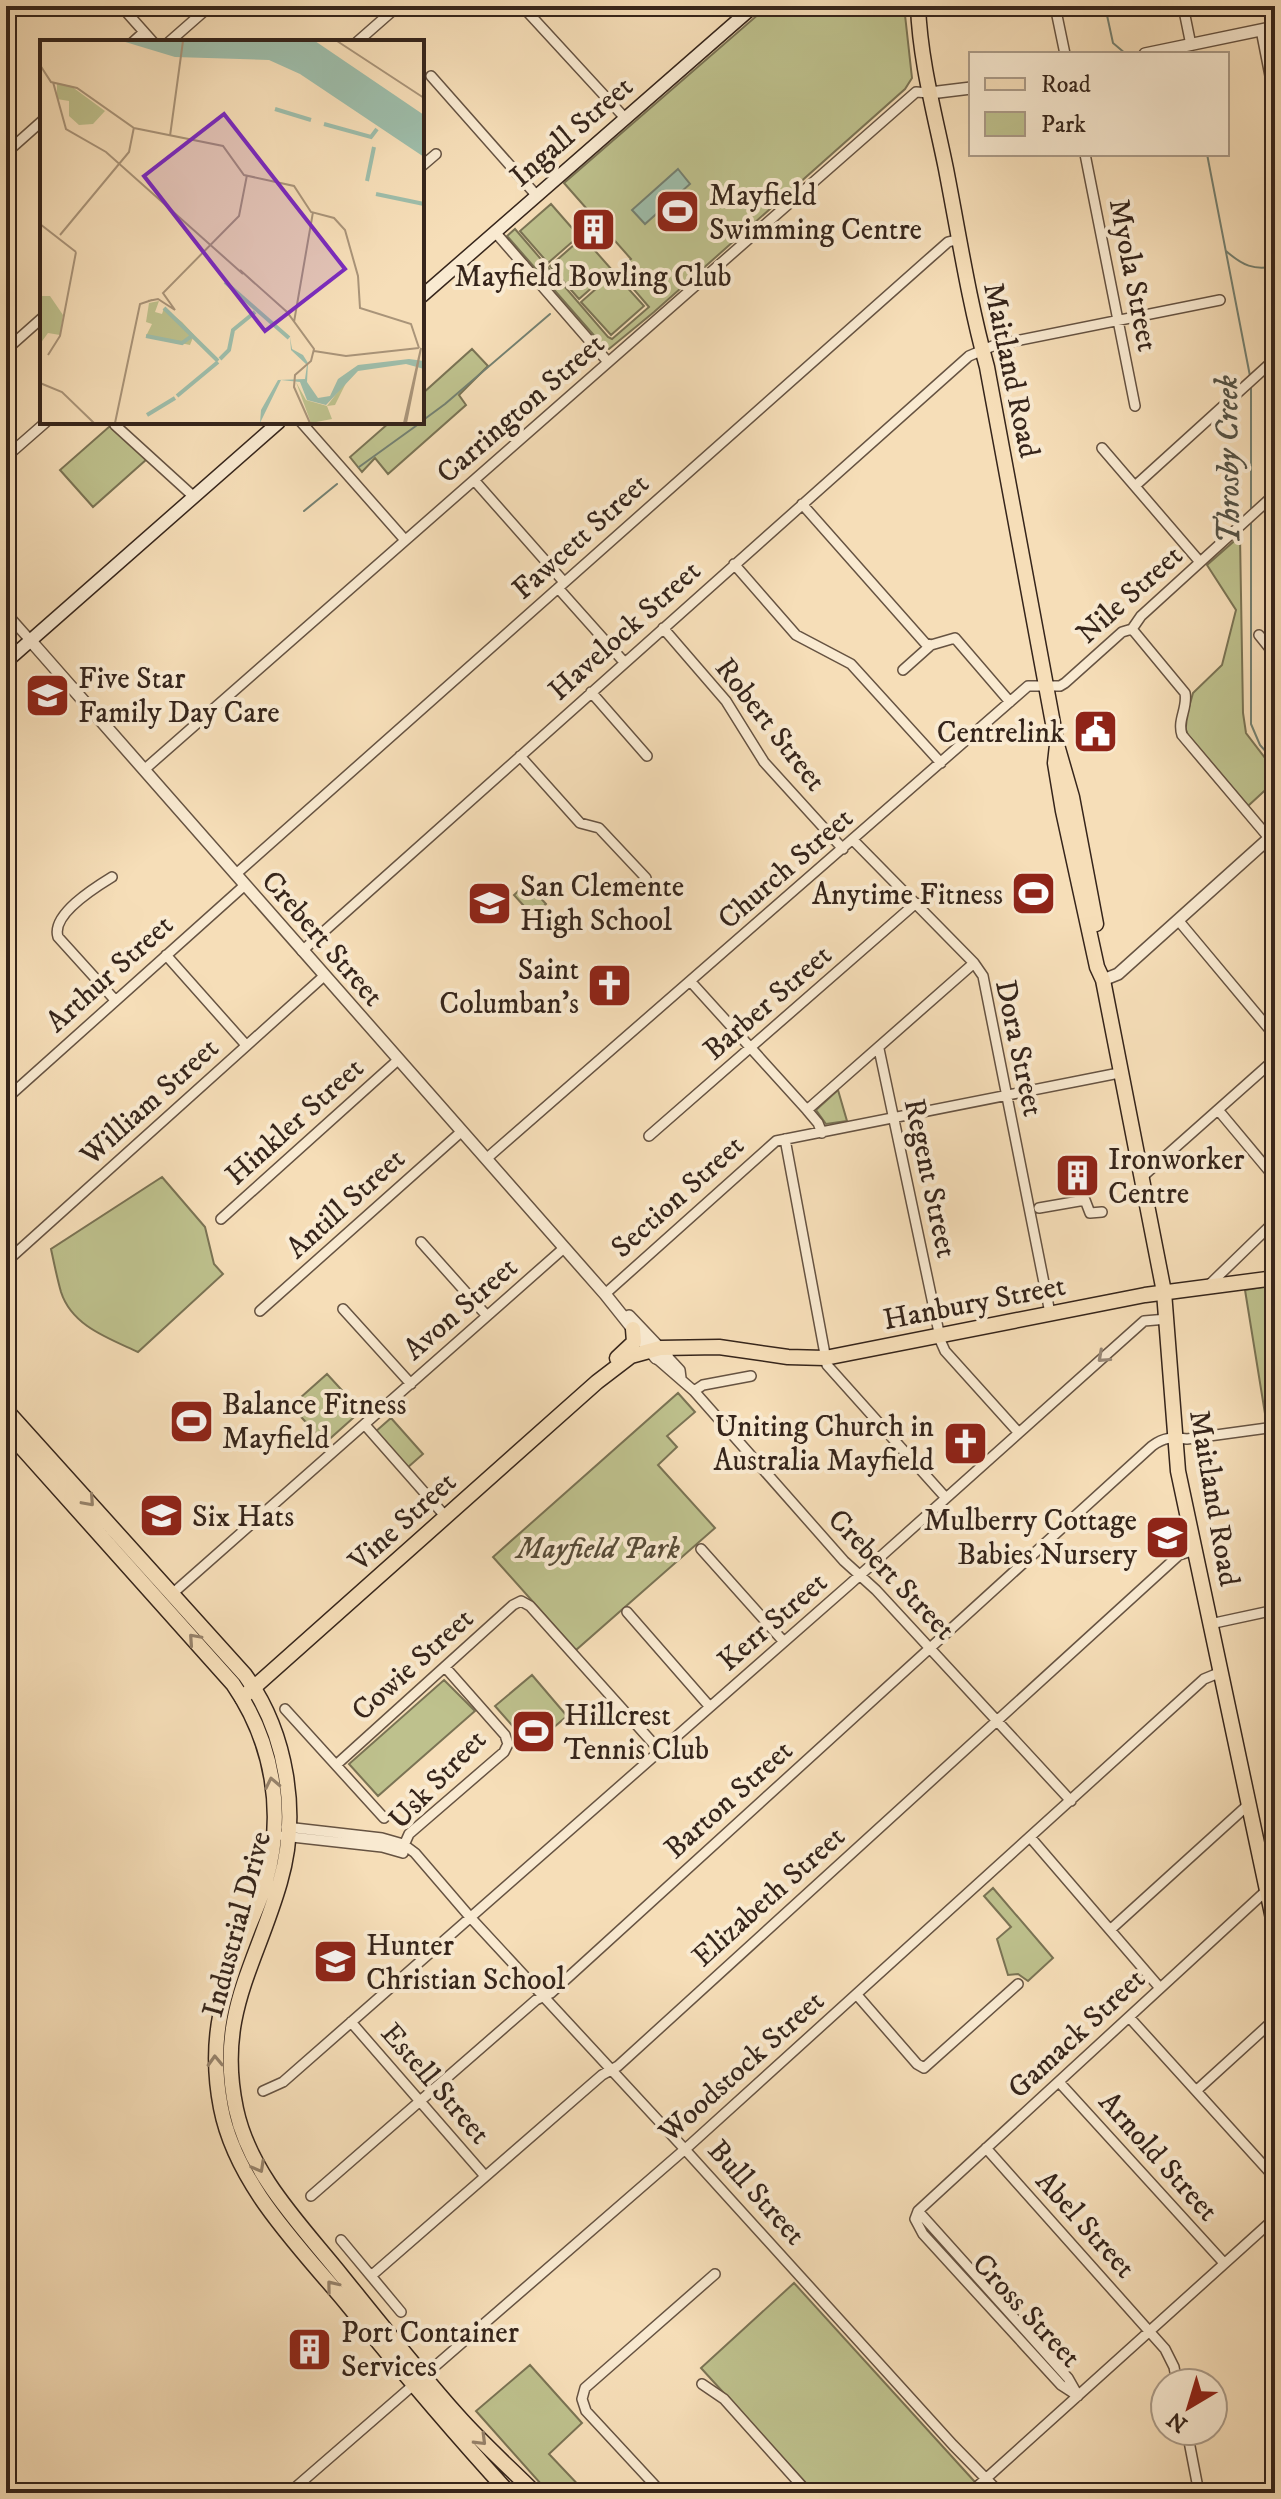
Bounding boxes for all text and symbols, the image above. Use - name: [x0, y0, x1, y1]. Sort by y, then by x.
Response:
- inset map: [40, 40, 424, 424]
- legend: [969, 52, 1229, 156]
- street label: Ingall Street: [503, 69, 641, 196]
- text: Road: [1041, 70, 1091, 100]
- text: Park: [1041, 110, 1086, 140]
- place label: Mayfield Swimming Centre: [709, 178, 922, 249]
- sports icon: Mayfield Swimming Centre: [654, 188, 702, 236]
- street label: Myola Street: [1100, 196, 1165, 355]
- building icon: Mayfield Bowling Club: [569, 206, 617, 254]
- place label: Mayfield Bowling Club: [454, 259, 732, 296]
- street label: Maitland Road: [974, 279, 1047, 461]
- street label: Carrington Street: [429, 326, 612, 492]
- water label: Throsby Creek: [1208, 374, 1250, 545]
- street label: Fawcett Street: [505, 466, 657, 608]
- street label: Nile Street: [1069, 538, 1191, 652]
- street label: Havelock Street: [541, 553, 709, 709]
- street label: Robert Street: [706, 651, 833, 799]
- place label: Five Star Family Day Care: [78, 661, 280, 732]
- school or university icon: Five Star Family Day Care: [23, 671, 71, 719]
- public building icon: Centrelink: [1072, 708, 1120, 756]
- place label: Centrelink: [937, 715, 1065, 752]
- street label: Church Street: [711, 800, 861, 938]
- street label: Crebert Street: [253, 863, 391, 1015]
- place label: San Clemente High School: [520, 869, 684, 940]
- sports icon: Anytime Fitness: [1010, 870, 1058, 918]
- place label: Anytime Fitness: [812, 877, 1003, 914]
- school or university icon: San Clemente High School: [465, 879, 513, 927]
- street label: Arthur Street: [39, 907, 181, 1041]
- street label: Barber Street: [696, 937, 840, 1069]
- place label: Saint Columban’s: [439, 952, 579, 1023]
- church icon: Saint Columban’s: [586, 962, 634, 1010]
- street label: Dora Street: [986, 977, 1051, 1120]
- street label: William Street: [72, 1030, 227, 1175]
- street label: Hinkler Street: [218, 1050, 372, 1194]
- street label: Regent Street: [895, 1095, 964, 1261]
- street label: Section Street: [604, 1128, 752, 1266]
- street label: Antill Street: [279, 1141, 413, 1267]
- place label: Ironworker Centre: [1108, 1142, 1245, 1213]
- building icon: Ironworker Centre: [1053, 1152, 1101, 1200]
- street label: Avon Street: [396, 1249, 526, 1369]
- street label: Hanbury Street: [880, 1268, 1069, 1339]
- one-way arrow: [1097, 1347, 1112, 1362]
- place label: Balance Fitness Mayfield: [222, 1387, 406, 1458]
- sports icon: Balance Fitness Mayfield: [167, 1397, 215, 1445]
- street label: Maitland Road: [1180, 1407, 1247, 1589]
- place label: Uniting Church in Australia Mayfield: [713, 1409, 934, 1480]
- church icon: Uniting Church in Australia Mayfield: [941, 1419, 989, 1467]
- street label: Vine Street: [341, 1464, 464, 1581]
- one-way arrow: [79, 1492, 93, 1507]
- school or university icon: Six Hats: [137, 1492, 185, 1540]
- place label: Six Hats: [192, 1499, 294, 1536]
- street label: Crebert Street: [819, 1502, 963, 1648]
- place label: Mulberry Cottage Babies Nursery: [924, 1503, 1138, 1574]
- school or university icon: Mulberry Cottage Babies Nursery: [1144, 1513, 1192, 1561]
- park label: Mayfield Park: [514, 1531, 680, 1568]
- street label: Kerr Street: [711, 1565, 835, 1680]
- street label: Cowie Street: [344, 1601, 482, 1729]
- one-way arrow: [189, 1634, 204, 1649]
- place label: Hillcrest Tennis Club: [564, 1698, 709, 1769]
- sports icon: Hillcrest Tennis Club: [509, 1708, 557, 1756]
- street label: Usk Street: [381, 1722, 495, 1838]
- street label: Barton Street: [657, 1733, 801, 1867]
- one-way arrow: [264, 1777, 281, 1791]
- street label: Elizabeth Street: [685, 1819, 853, 1975]
- street label: Industrial Drive: [195, 1827, 280, 2021]
- place label: Hunter Christian School: [366, 1928, 565, 1999]
- school or university icon: Hunter Christian School: [311, 1938, 359, 1986]
- street label: Gamack Street: [1001, 1961, 1153, 2107]
- street label: Woodstock Street: [651, 1983, 832, 2152]
- street label: Estell Street: [372, 2016, 498, 2152]
- one-way arrow: [207, 2054, 224, 2067]
- street label: Arnold Street: [1090, 2085, 1226, 2229]
- street label: Bull Street: [699, 2133, 813, 2253]
- one-way arrow: [250, 2159, 265, 2173]
- street label: Abel Street: [1027, 2164, 1143, 2286]
- street label: Cross Street: [964, 2246, 1088, 2376]
- one-way arrow: [327, 2281, 342, 2295]
- place label: Port Container Services: [341, 2315, 519, 2386]
- building icon: Port Container Services: [286, 2325, 334, 2373]
- north arrow: [1149, 2367, 1229, 2447]
- text: N: [1162, 2405, 1193, 2438]
- one-way arrow: [472, 2431, 487, 2445]

